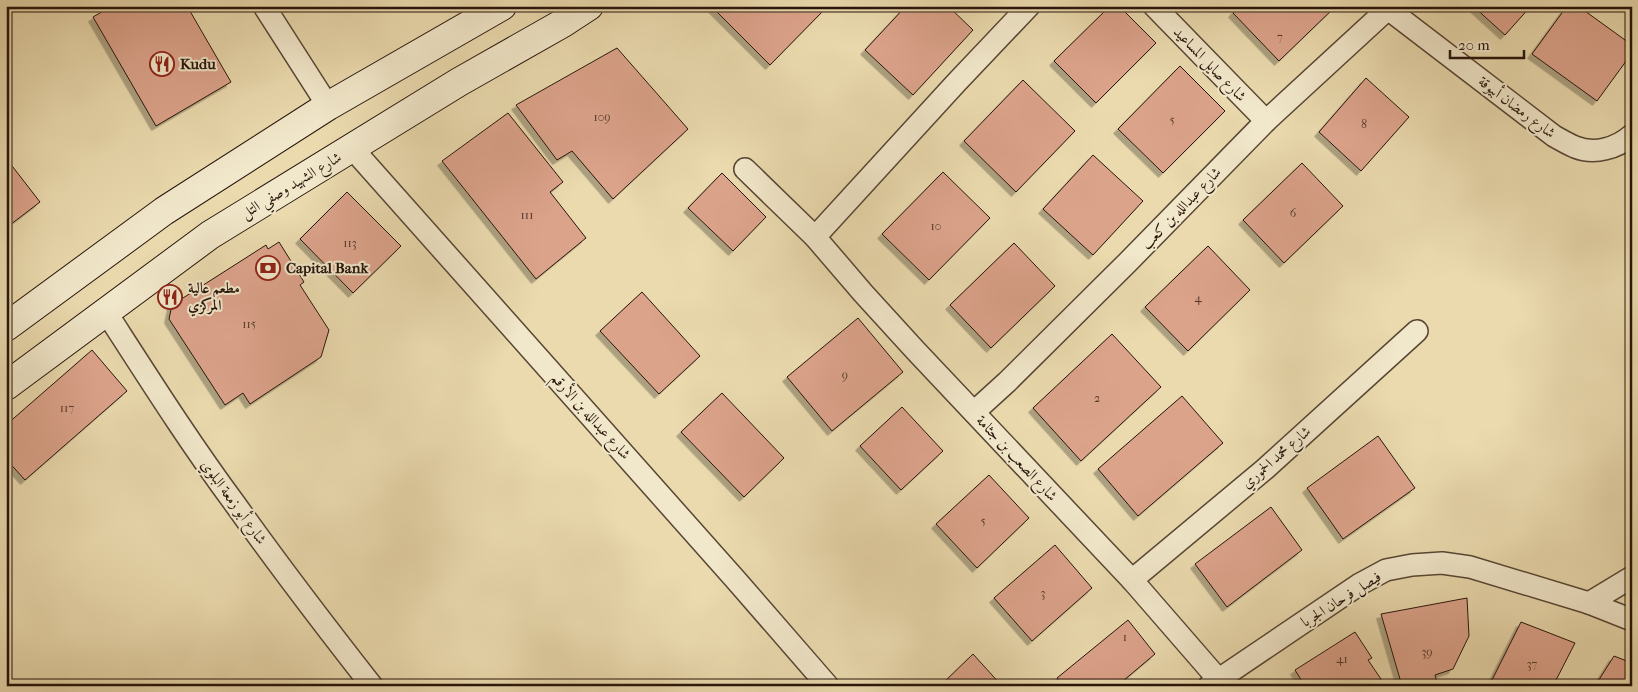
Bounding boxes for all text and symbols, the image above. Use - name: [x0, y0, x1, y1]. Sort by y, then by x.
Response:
- street label: شارع صايل المساعيد: [1167, 23, 1250, 108]
- scale bar: [1450, 28, 1524, 60]
- house number: 7: [1277, 30, 1283, 44]
- text: 20 m: [1458, 36, 1490, 54]
- restaurant icon: Kudu: [149, 51, 175, 77]
- place label: Kudu: [180, 55, 216, 73]
- street label: شارع رمضان أبيوقة: [1472, 70, 1560, 145]
- house number: 109: [593, 110, 611, 124]
- house number: 5: [1169, 113, 1175, 127]
- house number: 8: [1361, 117, 1367, 131]
- street label: شارع الشهيد وصفي التل: [237, 148, 347, 226]
- street label: شارع عبدالله بن كعب: [1137, 163, 1228, 256]
- house number: 6: [1290, 206, 1297, 220]
- house number: 111: [521, 208, 533, 222]
- house number: 10: [931, 219, 941, 233]
- house number: 113: [343, 236, 357, 250]
- bank icon: Capital Bank: [255, 255, 281, 281]
- place label: Capital Bank: [286, 259, 370, 277]
- place label: مطعم عالية المركزي: [188, 279, 240, 317]
- restaurant icon: مطعم عالية المركزي: [157, 284, 183, 310]
- house number: 4: [1194, 291, 1202, 305]
- house number: 115: [242, 317, 256, 331]
- street label: شارع عبدالله بن الأرقم: [544, 368, 636, 466]
- house number: 9: [842, 368, 848, 382]
- house number: 2: [1094, 391, 1100, 405]
- house number: 117: [60, 401, 74, 415]
- street label: شارع الصعب بن جثامة: [970, 411, 1061, 507]
- street label: شارع محمد الحموري: [1238, 422, 1317, 495]
- street label: شارع أبو زمعة البلوي: [194, 455, 272, 550]
- house number: 5: [980, 514, 986, 528]
- street label: فيصل فرحان الجربا: [1298, 567, 1385, 632]
- house number: 3: [1041, 586, 1046, 600]
- house number: 1: [1123, 630, 1127, 644]
- house number: 39: [1421, 645, 1433, 659]
- house number: 41: [1336, 652, 1348, 666]
- house number: 37: [1527, 657, 1538, 671]

